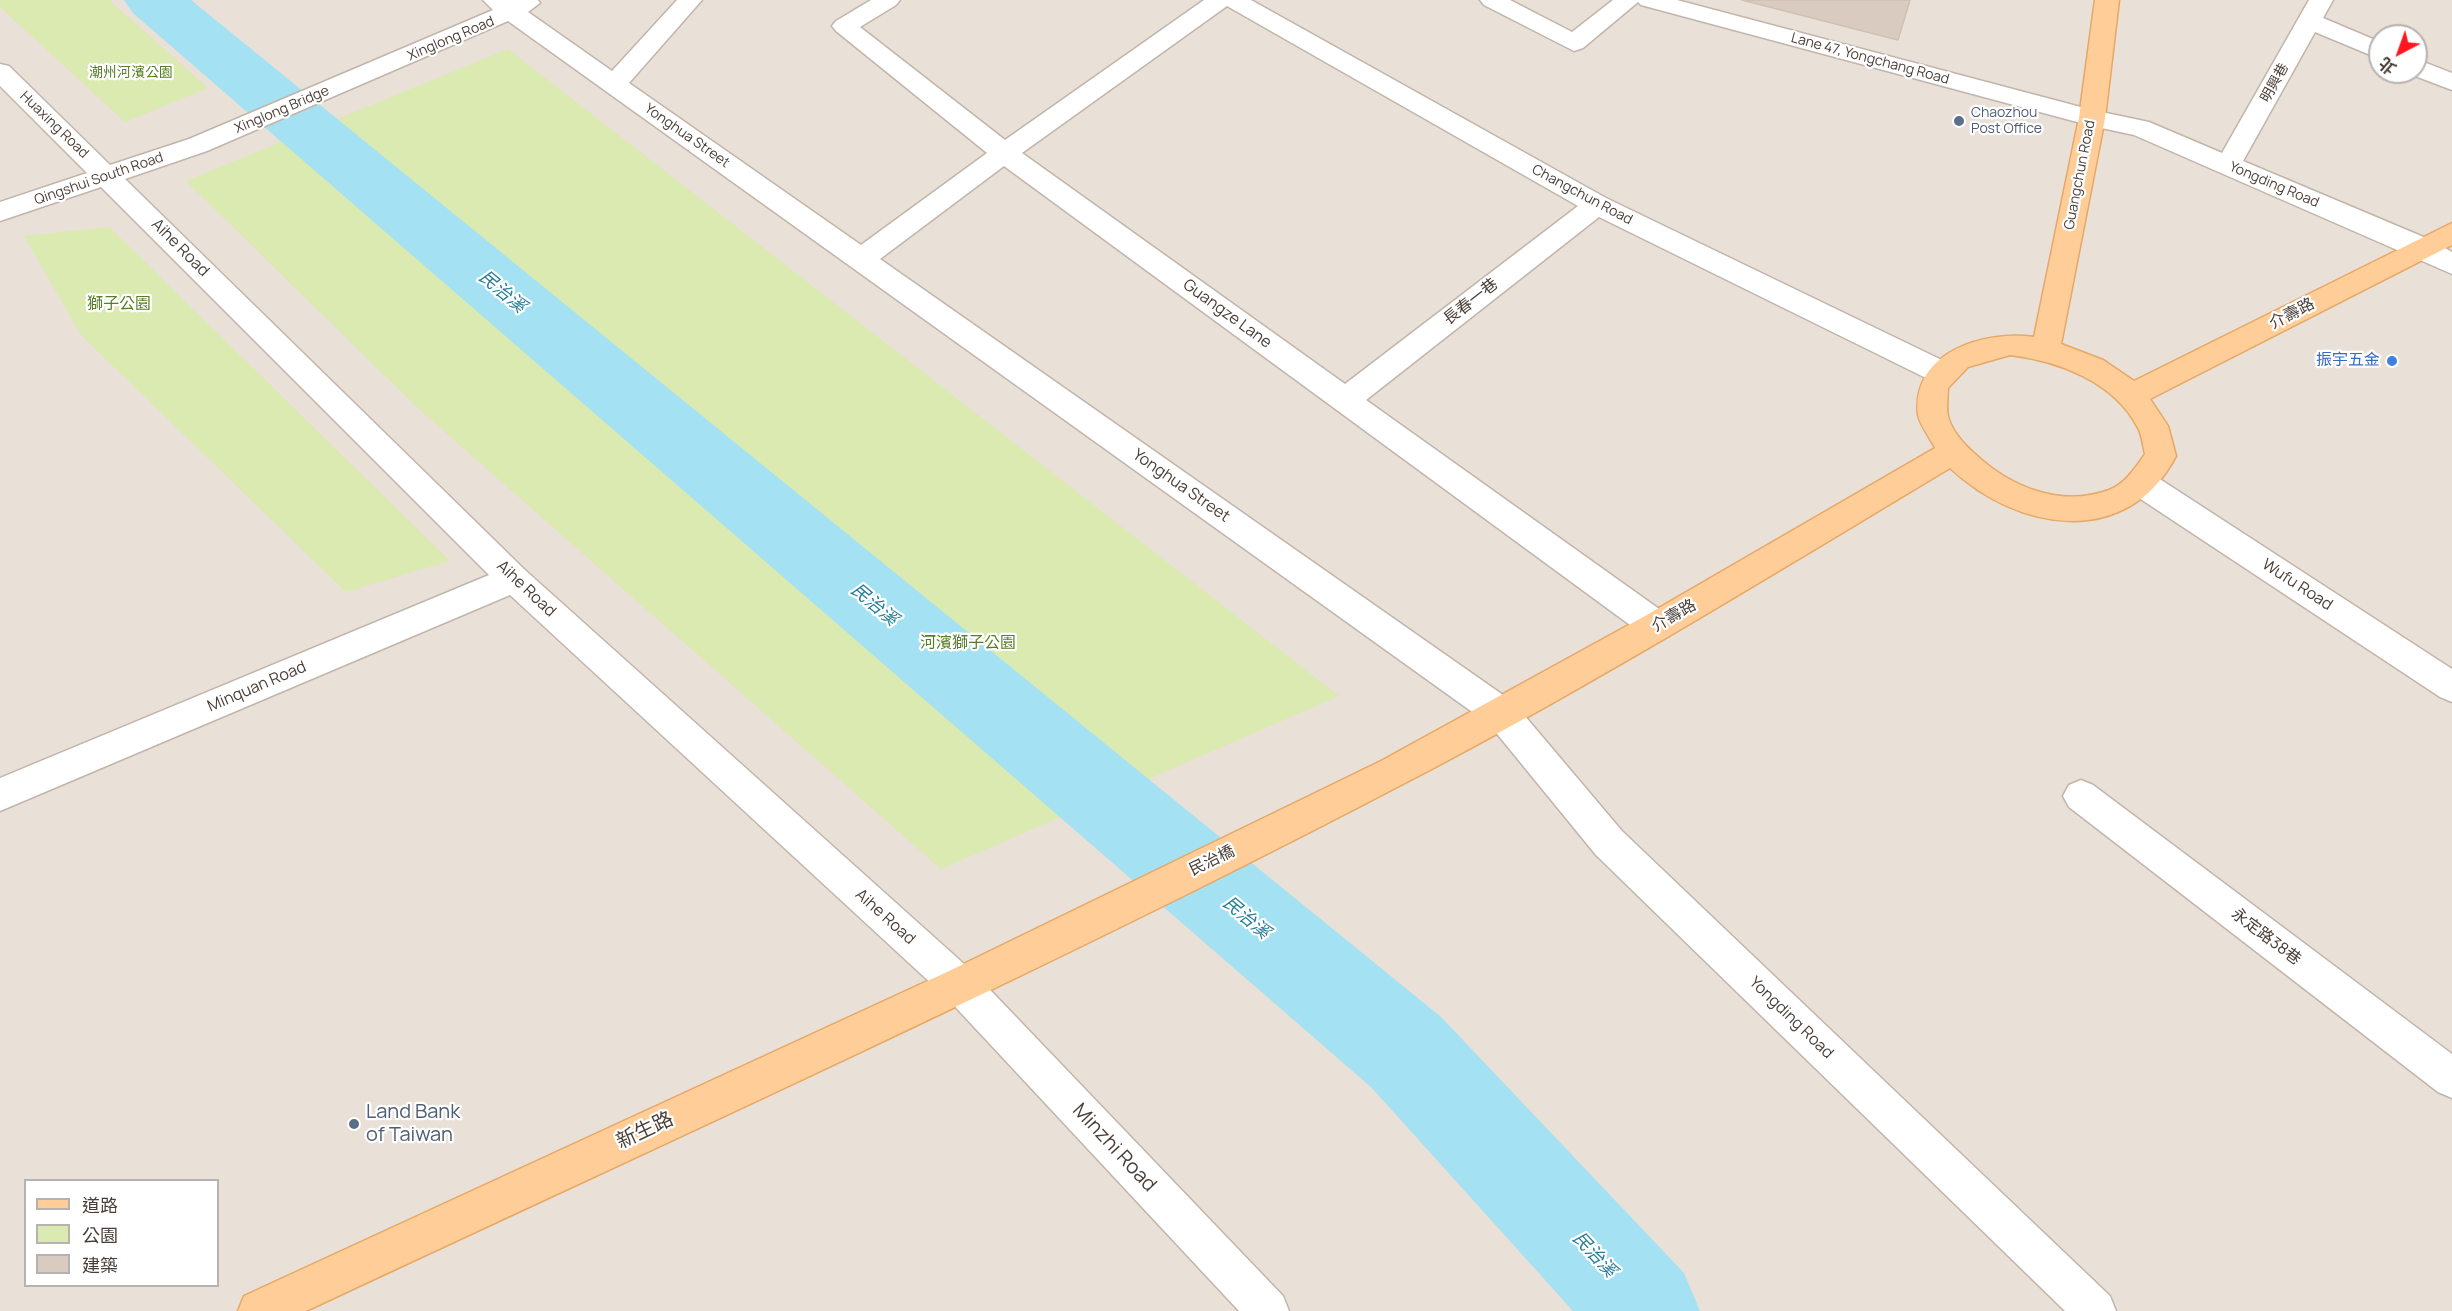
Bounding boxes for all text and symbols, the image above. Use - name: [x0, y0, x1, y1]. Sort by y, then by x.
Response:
- street label: Xinglong Road: [405, 13, 497, 65]
- north arrow: [2368, 24, 2428, 84]
- street label: Lane 47, Yongchang Road: [1789, 30, 1951, 88]
- text: 北: [2374, 53, 2401, 80]
- street label: 明興巷: [2257, 61, 2293, 105]
- park label: 潮州河濱公園: [89, 65, 173, 81]
- street label: Xinglong Bridge: [232, 83, 332, 137]
- street label: Huaxing Road: [16, 88, 92, 162]
- street label: Yonghua Street: [641, 100, 733, 172]
- place label: Chaozhou Post Office: [1971, 105, 2042, 138]
- marker: Chaozhou Post Office: [1952, 114, 1966, 128]
- street label: Guangchun Road: [2061, 119, 2099, 231]
- street label: Qingshui South Road: [32, 149, 166, 209]
- street label: Yongding Road: [2227, 159, 2321, 211]
- street label: Changchun Road: [1529, 161, 1635, 229]
- street label: Aihe Road: [147, 215, 213, 281]
- water label: 民治溪: [474, 266, 530, 318]
- street label: Guangze Lane: [1179, 275, 1275, 353]
- street label: 長春一巷: [1440, 275, 1502, 329]
- park label: 獅子公園: [87, 295, 151, 315]
- street label: 介壽路: [2266, 295, 2318, 333]
- place label: 振宇五金: [2316, 351, 2380, 371]
- marker: 振宇五金: [2385, 354, 2399, 368]
- street label: Yonghua Street: [1129, 445, 1233, 527]
- street label: Wufu Road: [2258, 555, 2336, 615]
- street label: Aihe Road: [492, 557, 560, 621]
- water label: 民治溪: [846, 579, 902, 631]
- street label: 介壽路: [1648, 596, 1700, 636]
- park label: 河濱獅子公園: [920, 634, 1016, 654]
- street label: Minquan Road: [205, 658, 309, 716]
- street label: 民治橋: [1186, 842, 1238, 880]
- street label: Aihe Road: [851, 885, 919, 949]
- water label: 民治溪: [1218, 892, 1274, 944]
- street label: 永定路38巷: [2227, 905, 2305, 969]
- street label: Yongding Road: [1745, 973, 1837, 1063]
- street label: Minzhi Road: [1067, 1099, 1161, 1197]
- place label: Land Bank of Taiwan: [366, 1100, 460, 1147]
- street label: 新生路: [613, 1107, 677, 1155]
- marker: Land Bank of Taiwan: [347, 1117, 361, 1131]
- legend: [24, 1179, 219, 1287]
- text: 道路: [82, 1193, 118, 1217]
- text: 公園: [82, 1223, 118, 1247]
- water label: 民治溪: [1568, 1228, 1620, 1282]
- text: 建築: [82, 1253, 118, 1277]

